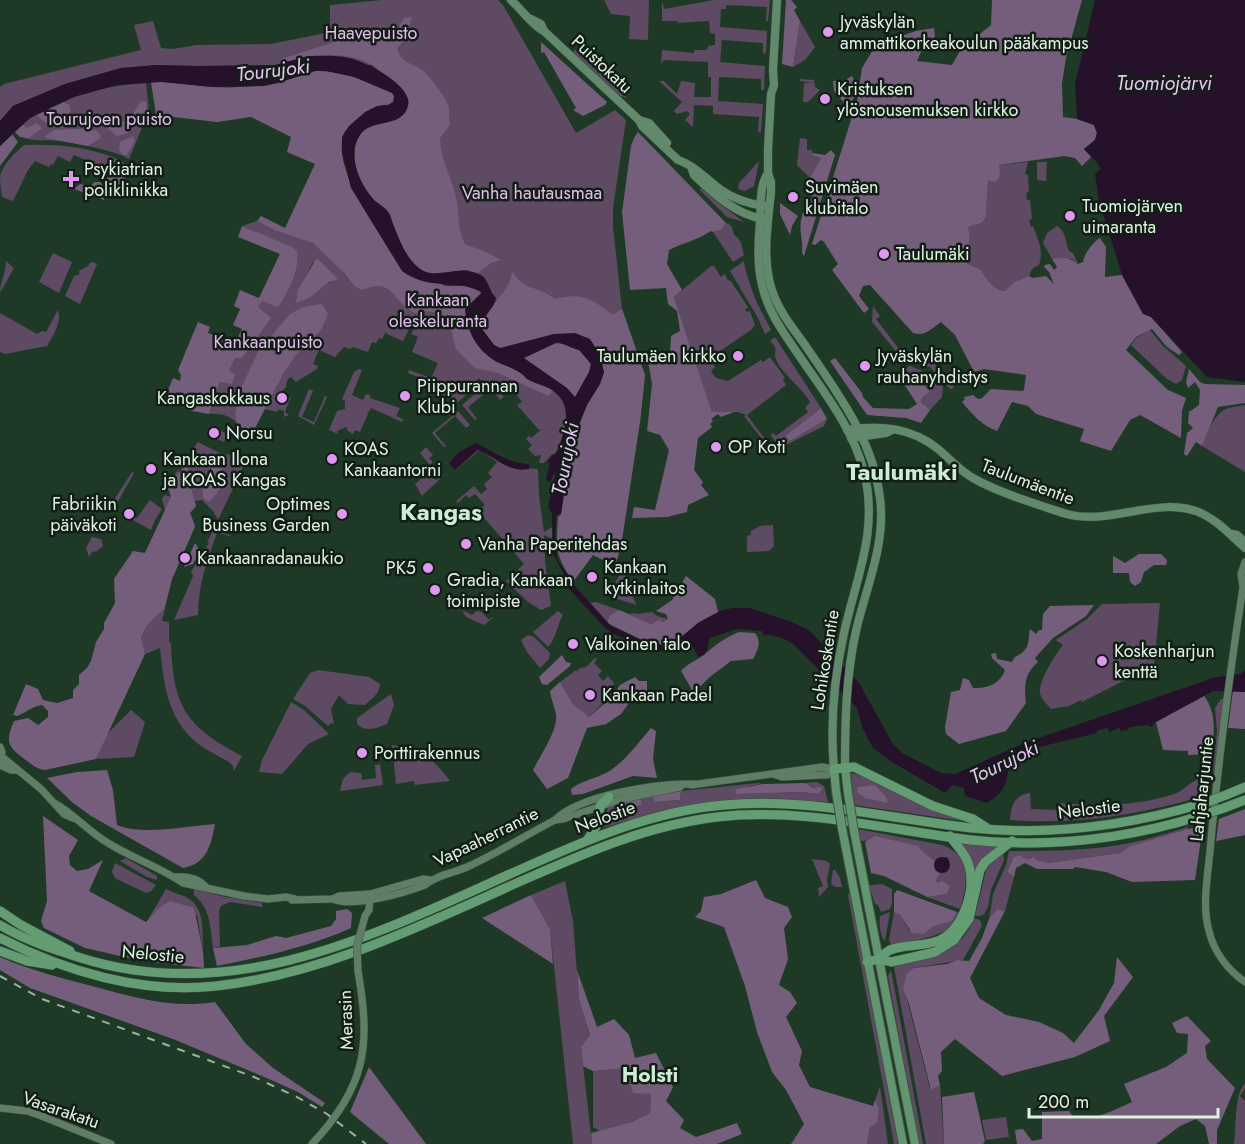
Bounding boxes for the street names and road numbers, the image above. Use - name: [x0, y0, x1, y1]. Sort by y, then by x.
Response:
- street label: Puistokatu: [566, 29, 638, 99]
- street label: Taulumäentie: [978, 452, 1078, 512]
- street label: Lohikoskentie: [804, 608, 846, 712]
- street label: Lahjaharjuntie: [1184, 735, 1220, 843]
- street label: Nelostie: [1056, 792, 1122, 826]
- street label: Nelostie: [571, 794, 639, 840]
- street label: Vapaaherrantie: [429, 800, 543, 874]
- street label: Nelostie: [121, 938, 185, 970]
- street label: Merasin: [332, 990, 360, 1050]
- street label: Vasarakatu: [19, 1085, 103, 1135]

